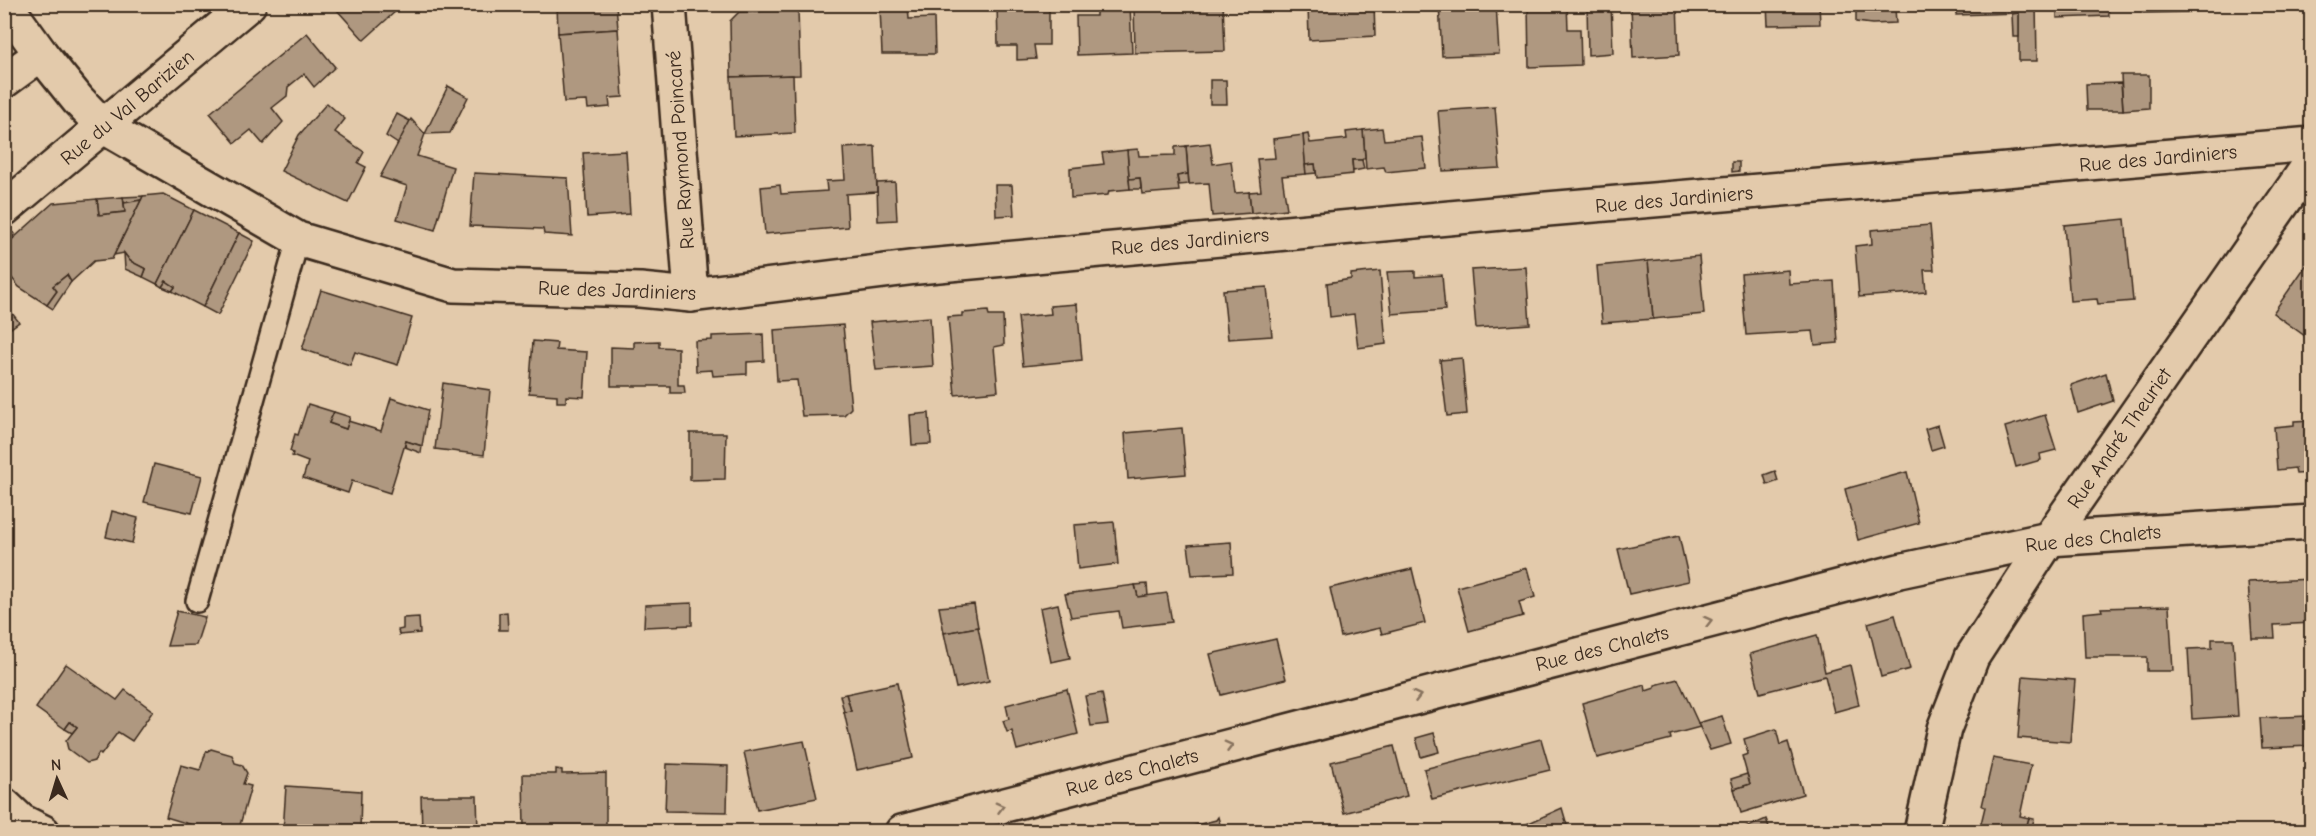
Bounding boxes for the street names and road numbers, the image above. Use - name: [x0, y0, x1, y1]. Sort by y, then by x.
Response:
- street label: Rue du Val Barizien: [56, 45, 199, 170]
- street label: Rue Raymond Poincaré: [662, 50, 699, 250]
- street label: Rue des Jardiniers: [2078, 140, 2238, 177]
- street label: Rue des Jardiniers: [1594, 181, 1754, 218]
- street label: Rue des Jardiniers: [1110, 223, 1270, 260]
- street label: Rue des Jardiniers: [537, 276, 696, 305]
- street label: Rue André Theuriet: [2062, 363, 2177, 513]
- street label: Rue des Chalets: [2024, 520, 2162, 557]
- street label: Rue des Chalets: [1533, 621, 1671, 676]
- street label: Rue des Chalets: [1063, 744, 1201, 801]

